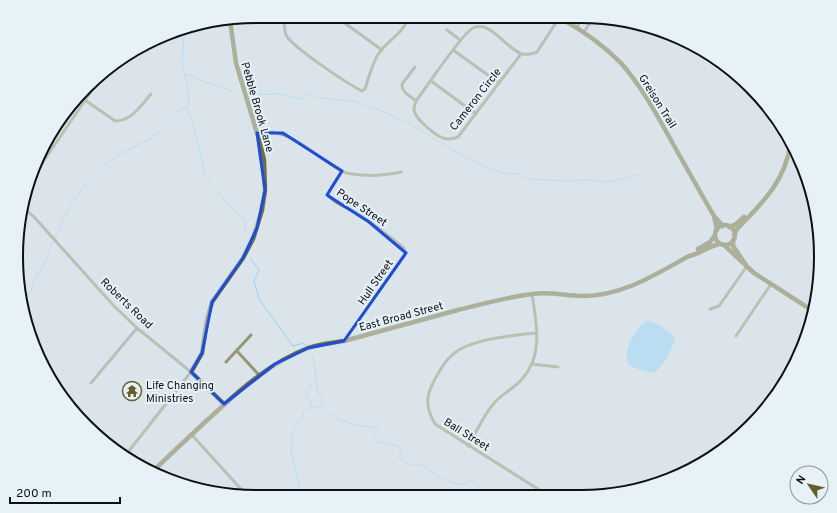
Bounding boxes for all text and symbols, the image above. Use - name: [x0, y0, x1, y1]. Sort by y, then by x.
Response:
- street label: Pebble Brook Lane: [237, 61, 277, 154]
- street label: Cameron Circle: [447, 65, 505, 134]
- street label: Greison Trail: [635, 72, 679, 131]
- street label: Pope Street: [333, 186, 389, 230]
- street label: Hull Street: [355, 257, 397, 308]
- street label: Roberts Road: [97, 275, 155, 332]
- street label: East Broad Street: [358, 299, 445, 335]
- place label: Life Changing Ministries: [146, 379, 214, 406]
- temple icon: Life Changing Ministries: [121, 380, 143, 402]
- street label: Ball Street: [441, 415, 492, 454]
- north arrow: [789, 465, 829, 505]
- text: N: [794, 473, 810, 487]
- scale bar: [10, 479, 120, 505]
- text: 200 m: [16, 486, 52, 502]

